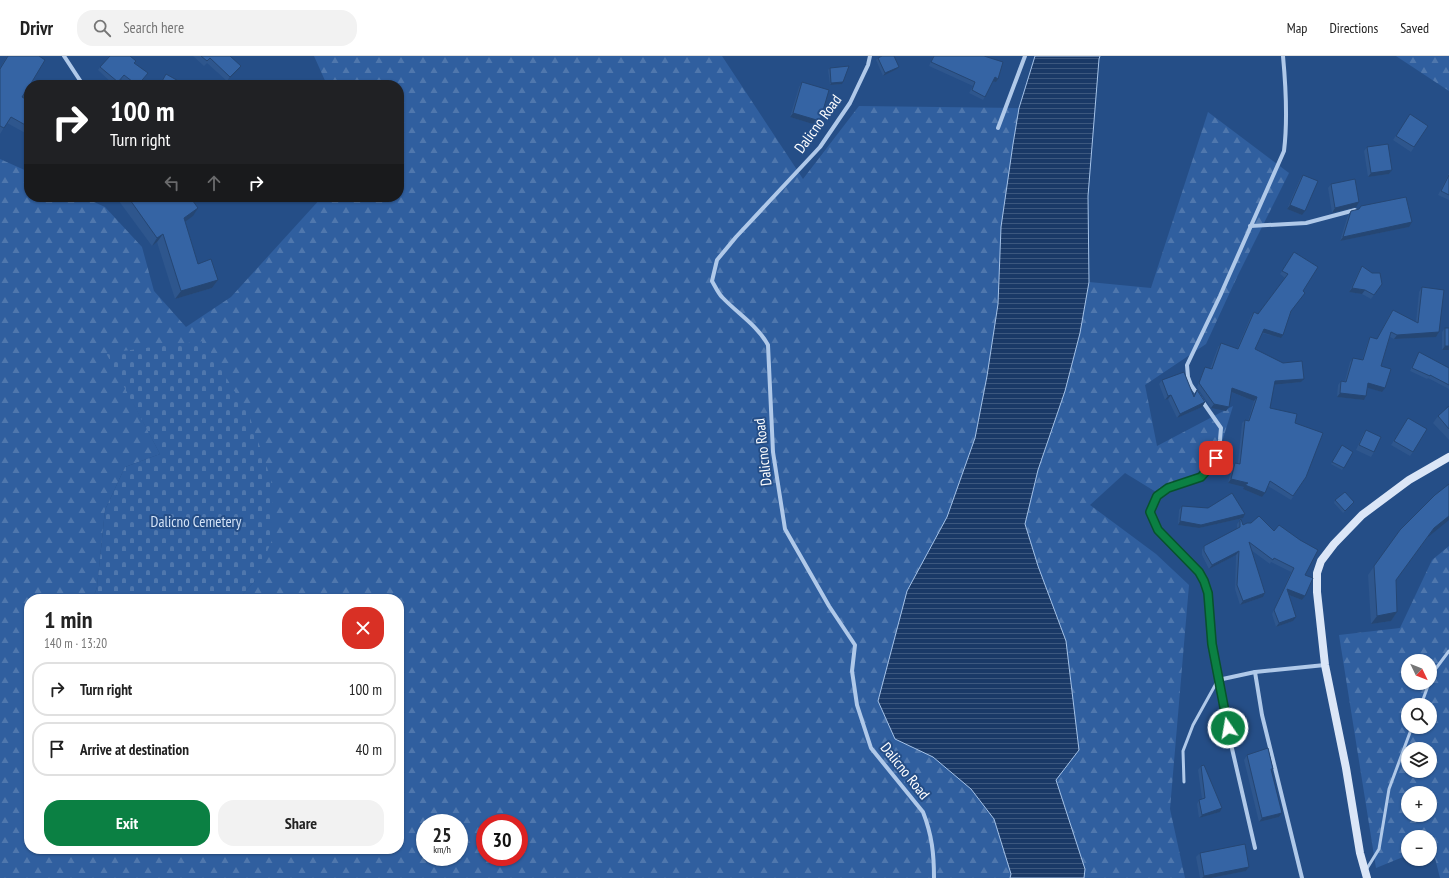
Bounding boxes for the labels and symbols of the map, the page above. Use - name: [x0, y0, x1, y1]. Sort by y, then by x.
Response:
- street label: Dalicno Road: [790, 91, 845, 157]
- street label: Dalicno Road: [750, 417, 775, 487]
- pin: [1199, 441, 1233, 475]
- park label: Dalicno Cemetery: [151, 512, 242, 531]
- north arrow: [1401, 654, 1437, 690]
- position arrow: [1207, 707, 1249, 749]
- street label: Dalicno Road: [877, 738, 934, 803]
- speed limit sign: 30: [476, 814, 528, 866]

